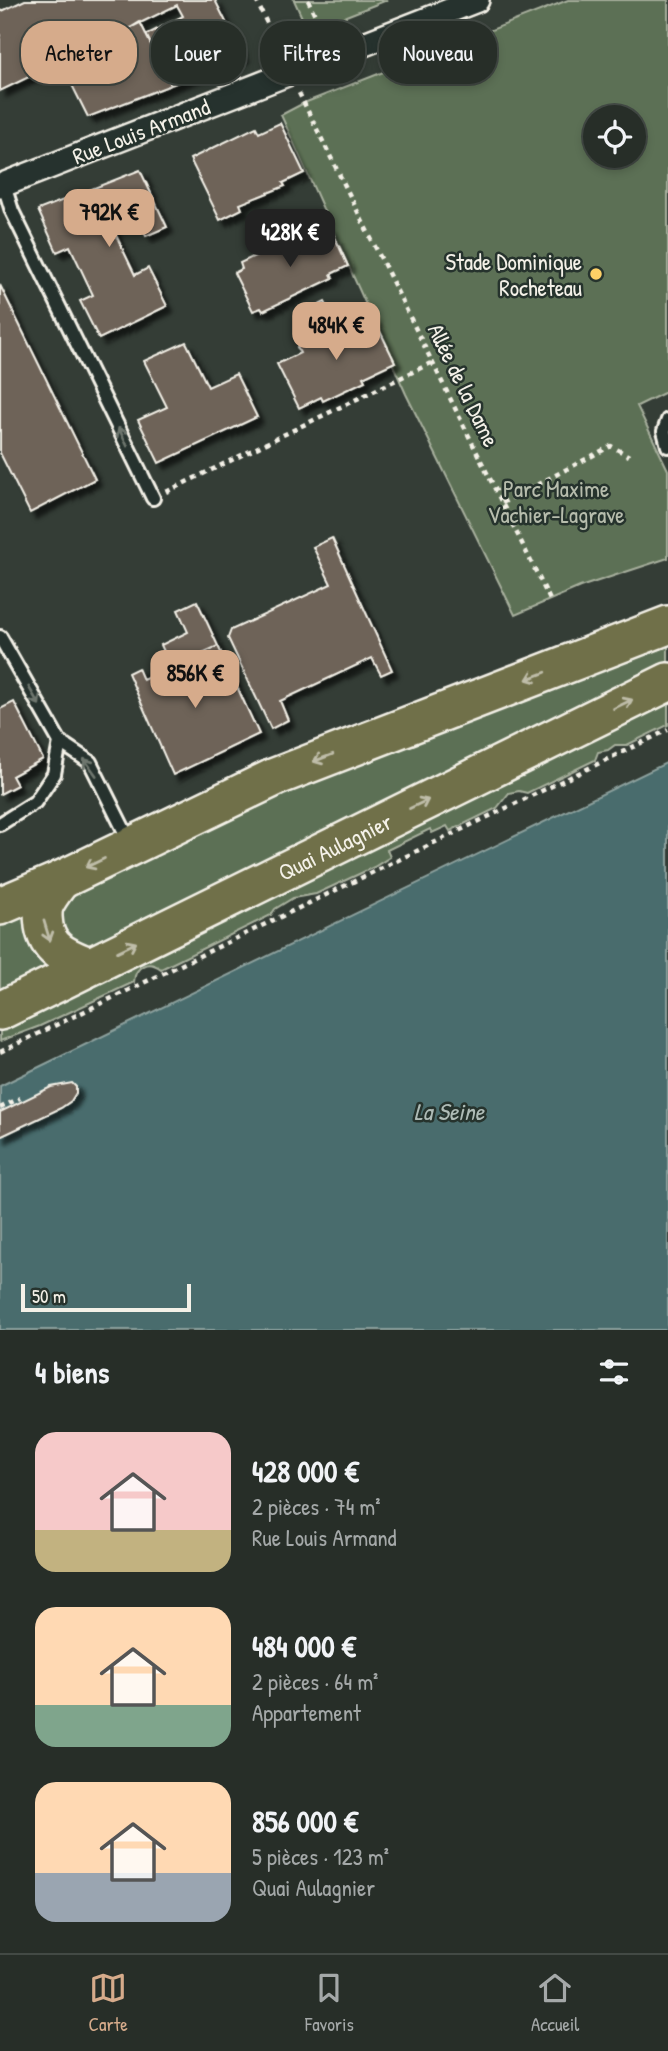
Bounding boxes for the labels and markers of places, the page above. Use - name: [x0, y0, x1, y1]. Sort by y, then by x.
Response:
- pin: 792K €: [52, 190, 166, 249]
- pin: 428K €: [233, 210, 347, 269]
- place label: Stade Dominique Rocheteau: [446, 246, 582, 303]
- marker: Stade Dominique Rocheteau: [588, 266, 604, 282]
- pin: 484K €: [279, 302, 393, 362]
- pin: 856K €: [138, 650, 252, 710]

